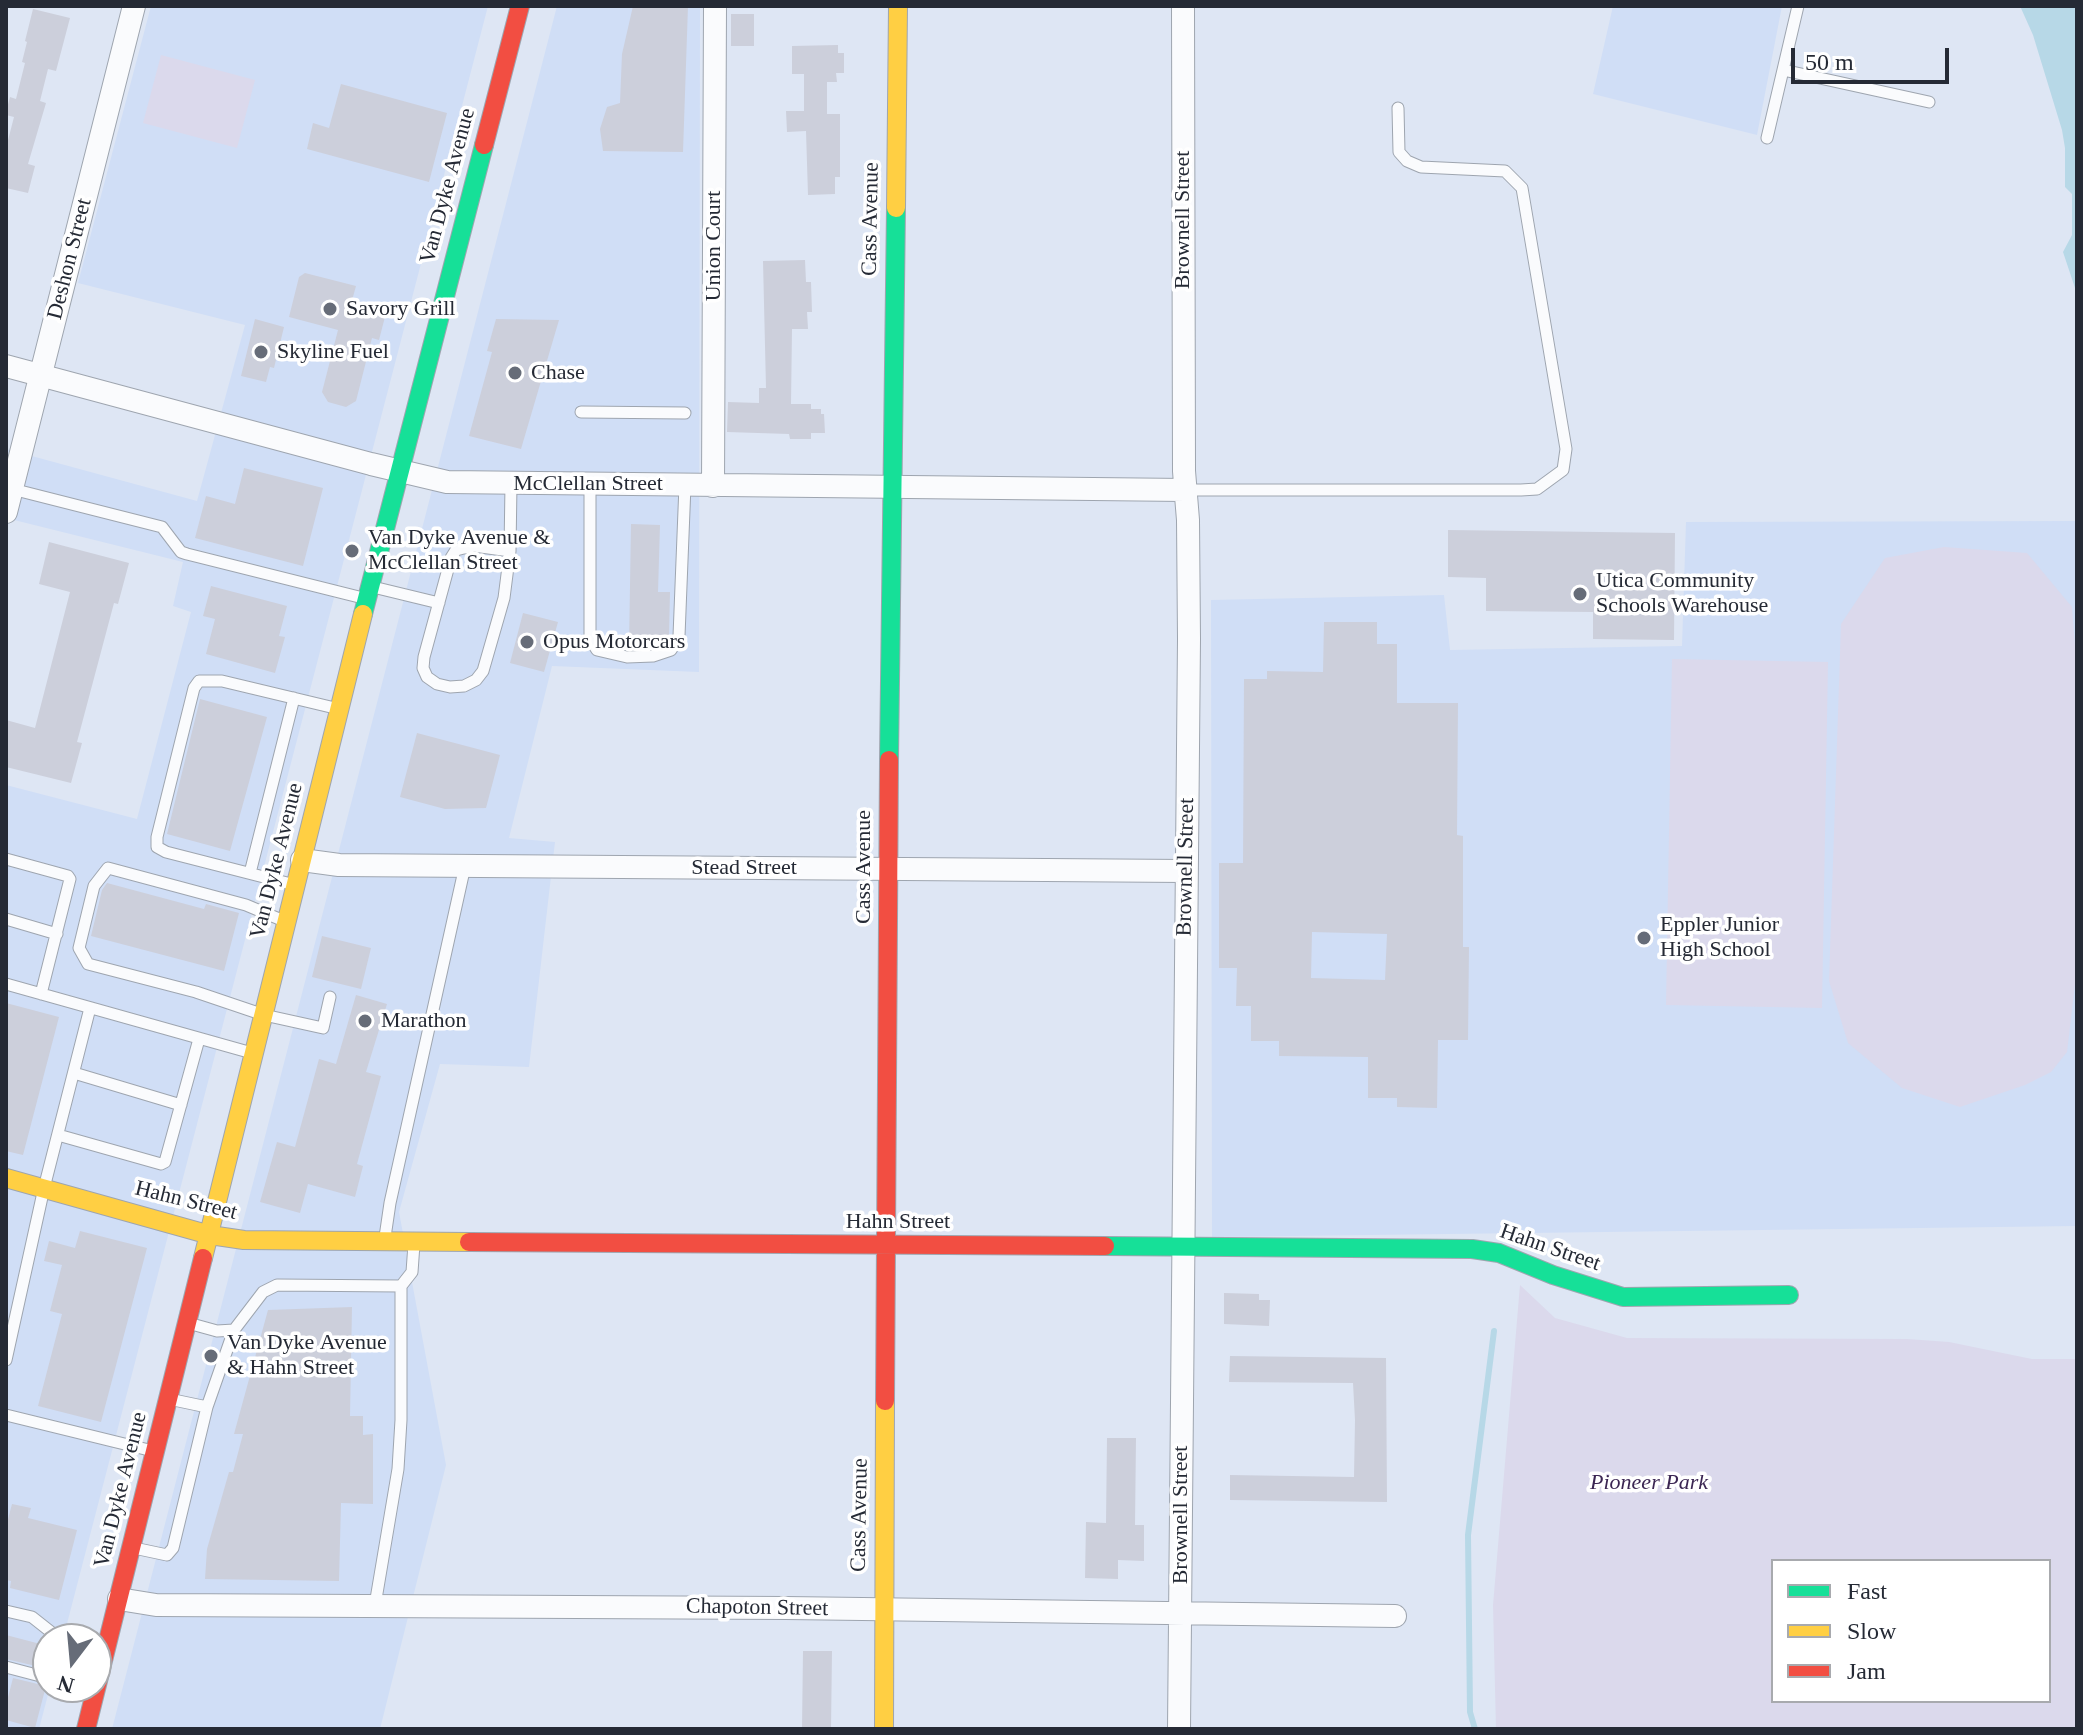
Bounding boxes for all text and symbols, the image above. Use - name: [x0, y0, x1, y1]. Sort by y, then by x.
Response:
- scale bar: [1795, 32, 1953, 82]
- text: 50 m: [1805, 49, 1854, 75]
- street label: Van Dyke Avenue: [415, 105, 481, 267]
- street label: Brownell Street: [1170, 151, 1196, 289]
- street label: Cass Avenue: [857, 162, 885, 276]
- street label: Union Court: [701, 191, 727, 301]
- street label: Deshon Street: [42, 196, 98, 322]
- place label: Savory Grill: [346, 296, 455, 322]
- marker: Savory Grill: [321, 300, 339, 318]
- place label: Skyline Fuel: [277, 339, 389, 365]
- marker: Skyline Fuel: [252, 343, 270, 361]
- place label: Chase: [531, 360, 585, 386]
- marker: Chase: [506, 364, 524, 382]
- street label: McClellan Street: [513, 471, 663, 497]
- place label: Van Dyke Avenue & McClellan Street: [368, 525, 550, 576]
- marker: Van Dyke Avenue & McClellan Street: [343, 542, 361, 560]
- place label: Utica Community Schools Warehouse: [1596, 568, 1768, 620]
- marker: Utica Community Schools Warehouse: [1571, 585, 1589, 603]
- place label: Opus Motorcars: [543, 629, 685, 655]
- marker: Opus Motorcars: [518, 633, 536, 651]
- street label: Van Dyke Avenue: [245, 780, 309, 942]
- street label: Brownell Street: [1172, 797, 1200, 937]
- street label: Cass Avenue: [851, 810, 877, 924]
- street label: Stead Street: [691, 855, 797, 881]
- place label: Eppler Junior High School: [1660, 912, 1779, 964]
- marker: Eppler Junior High School: [1635, 929, 1653, 947]
- place label: Marathon: [381, 1008, 467, 1034]
- marker: Marathon: [356, 1012, 374, 1030]
- street label: Hahn Street: [132, 1176, 240, 1226]
- street label: Hahn Street: [846, 1209, 950, 1235]
- street label: Hahn Street: [1496, 1219, 1604, 1277]
- place label: Van Dyke Avenue & Hahn Street: [227, 1330, 387, 1382]
- marker: Van Dyke Avenue & Hahn Street: [202, 1347, 220, 1365]
- street label: Van Dyke Avenue: [89, 1409, 153, 1571]
- street label: Brownell Street: [1168, 1446, 1194, 1584]
- street label: Cass Avenue: [846, 1458, 874, 1572]
- park label: Pioneer Park: [1590, 1470, 1708, 1496]
- legend: [1771, 1559, 2051, 1703]
- text: Fast: [1847, 1578, 1887, 1604]
- street label: Chapoton Street: [686, 1594, 828, 1622]
- text: Slow: [1847, 1618, 1896, 1644]
- north arrow: [32, 1623, 112, 1703]
- text: Jam: [1847, 1658, 1886, 1684]
- text: N: [55, 1670, 77, 1699]

